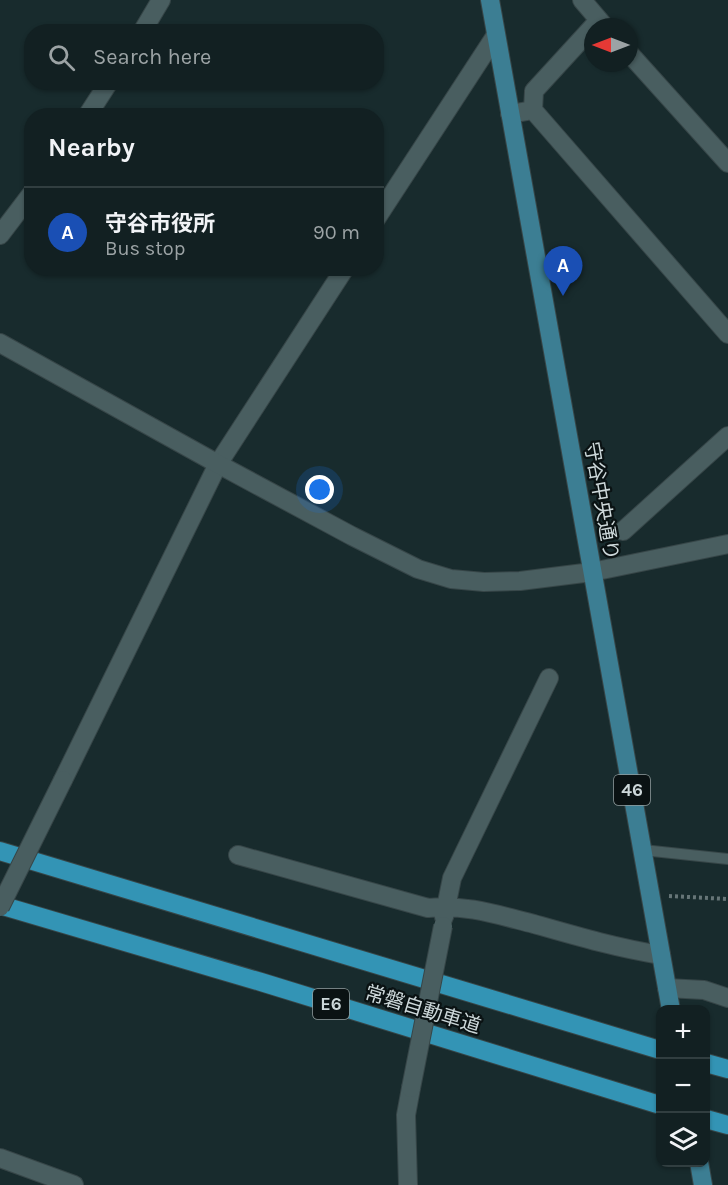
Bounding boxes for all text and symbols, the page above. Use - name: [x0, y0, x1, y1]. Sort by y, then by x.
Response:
- north arrow: [584, 18, 638, 72]
- search box: [24, 24, 384, 90]
- icon: search: [45, 41, 78, 74]
- text: Search here: [93, 44, 211, 70]
- text: Nearby: [48, 132, 135, 163]
- text: 守谷市役所: [105, 211, 215, 237]
- text: A: [61, 221, 74, 244]
- text: 90 m: [313, 221, 360, 244]
- text: Bus stop: [105, 237, 185, 260]
- pin: A: [544, 246, 582, 296]
- street label: 守谷中央通り: [580, 440, 623, 562]
- your location: [305, 475, 334, 504]
- road number: 46: [614, 775, 650, 805]
- street label: 常磐自動車道: [362, 981, 484, 1038]
- road number: E6: [313, 989, 349, 1019]
- map controls: [656, 1005, 710, 1167]
- button: +: [656, 1005, 710, 1059]
- button: −: [656, 1059, 710, 1113]
- button: layers: [656, 1113, 710, 1167]

